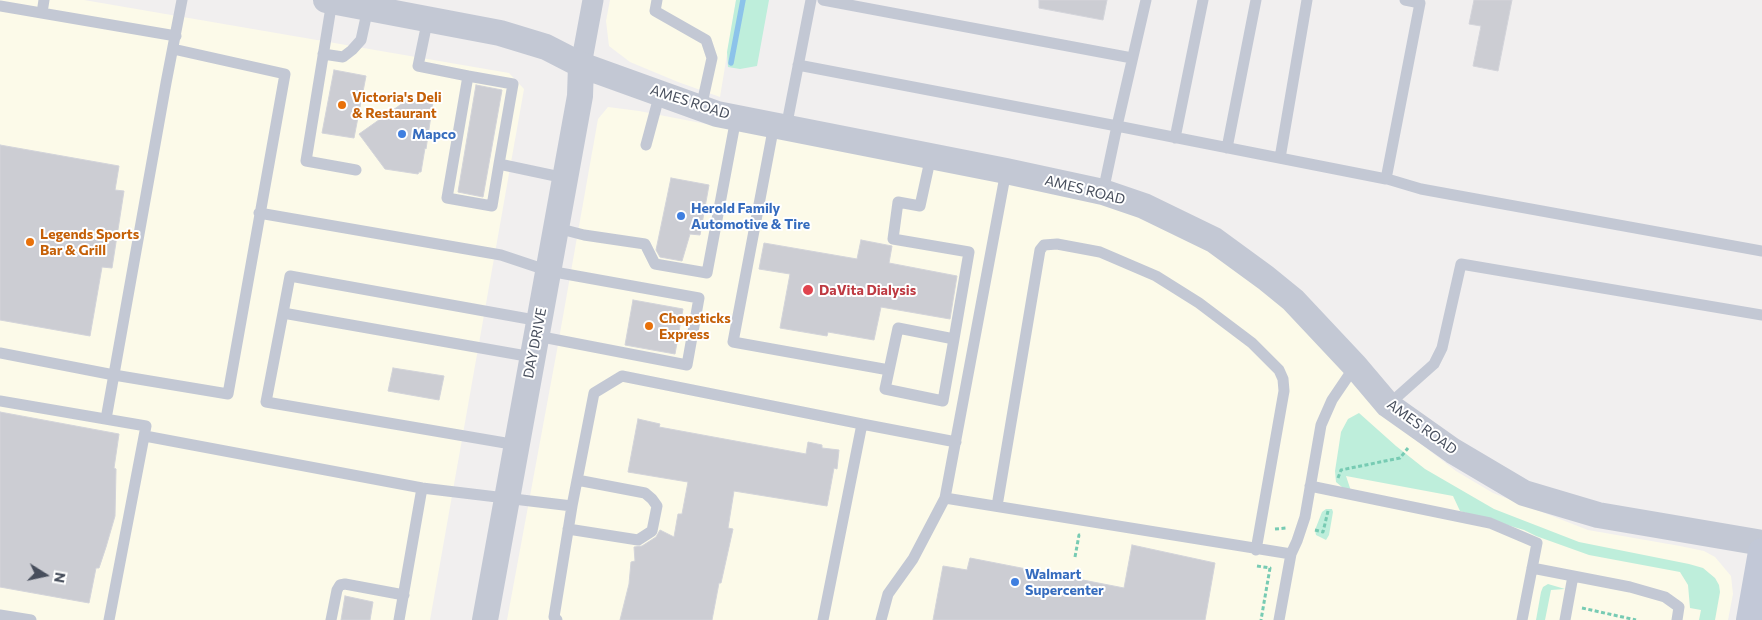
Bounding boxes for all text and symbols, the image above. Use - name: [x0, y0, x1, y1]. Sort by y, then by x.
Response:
- street label: AMES ROAD: [648, 81, 732, 123]
- place label: Victoria's Deli & Restaurant: [352, 89, 442, 121]
- marker: Victoria's Deli & Restaurant: [336, 99, 348, 111]
- place label: Mapco: [412, 126, 456, 142]
- marker: Mapco: [396, 128, 408, 140]
- street label: AMES ROAD: [1043, 172, 1127, 208]
- place label: Herold Family Automotive & Tire: [691, 200, 810, 232]
- marker: Herold Family Automotive & Tire: [675, 210, 687, 222]
- place label: Legends Sports Bar & Grill: [40, 226, 139, 258]
- marker: Legends Sports Bar & Grill: [24, 236, 36, 248]
- place label: DaVita Dialysis: [819, 282, 916, 298]
- marker: DaVita Dialysis: [801, 283, 815, 297]
- street label: DAY DRIVE: [520, 306, 550, 380]
- place label: Chopsticks Express: [659, 310, 731, 342]
- marker: Chopsticks Express: [643, 320, 655, 332]
- street label: AMES ROAD: [1384, 396, 1460, 458]
- north arrow: [20, 550, 70, 600]
- place label: Walmart Supercenter: [1025, 566, 1104, 598]
- text: N: [51, 571, 70, 584]
- marker: Walmart Supercenter: [1009, 576, 1021, 588]

